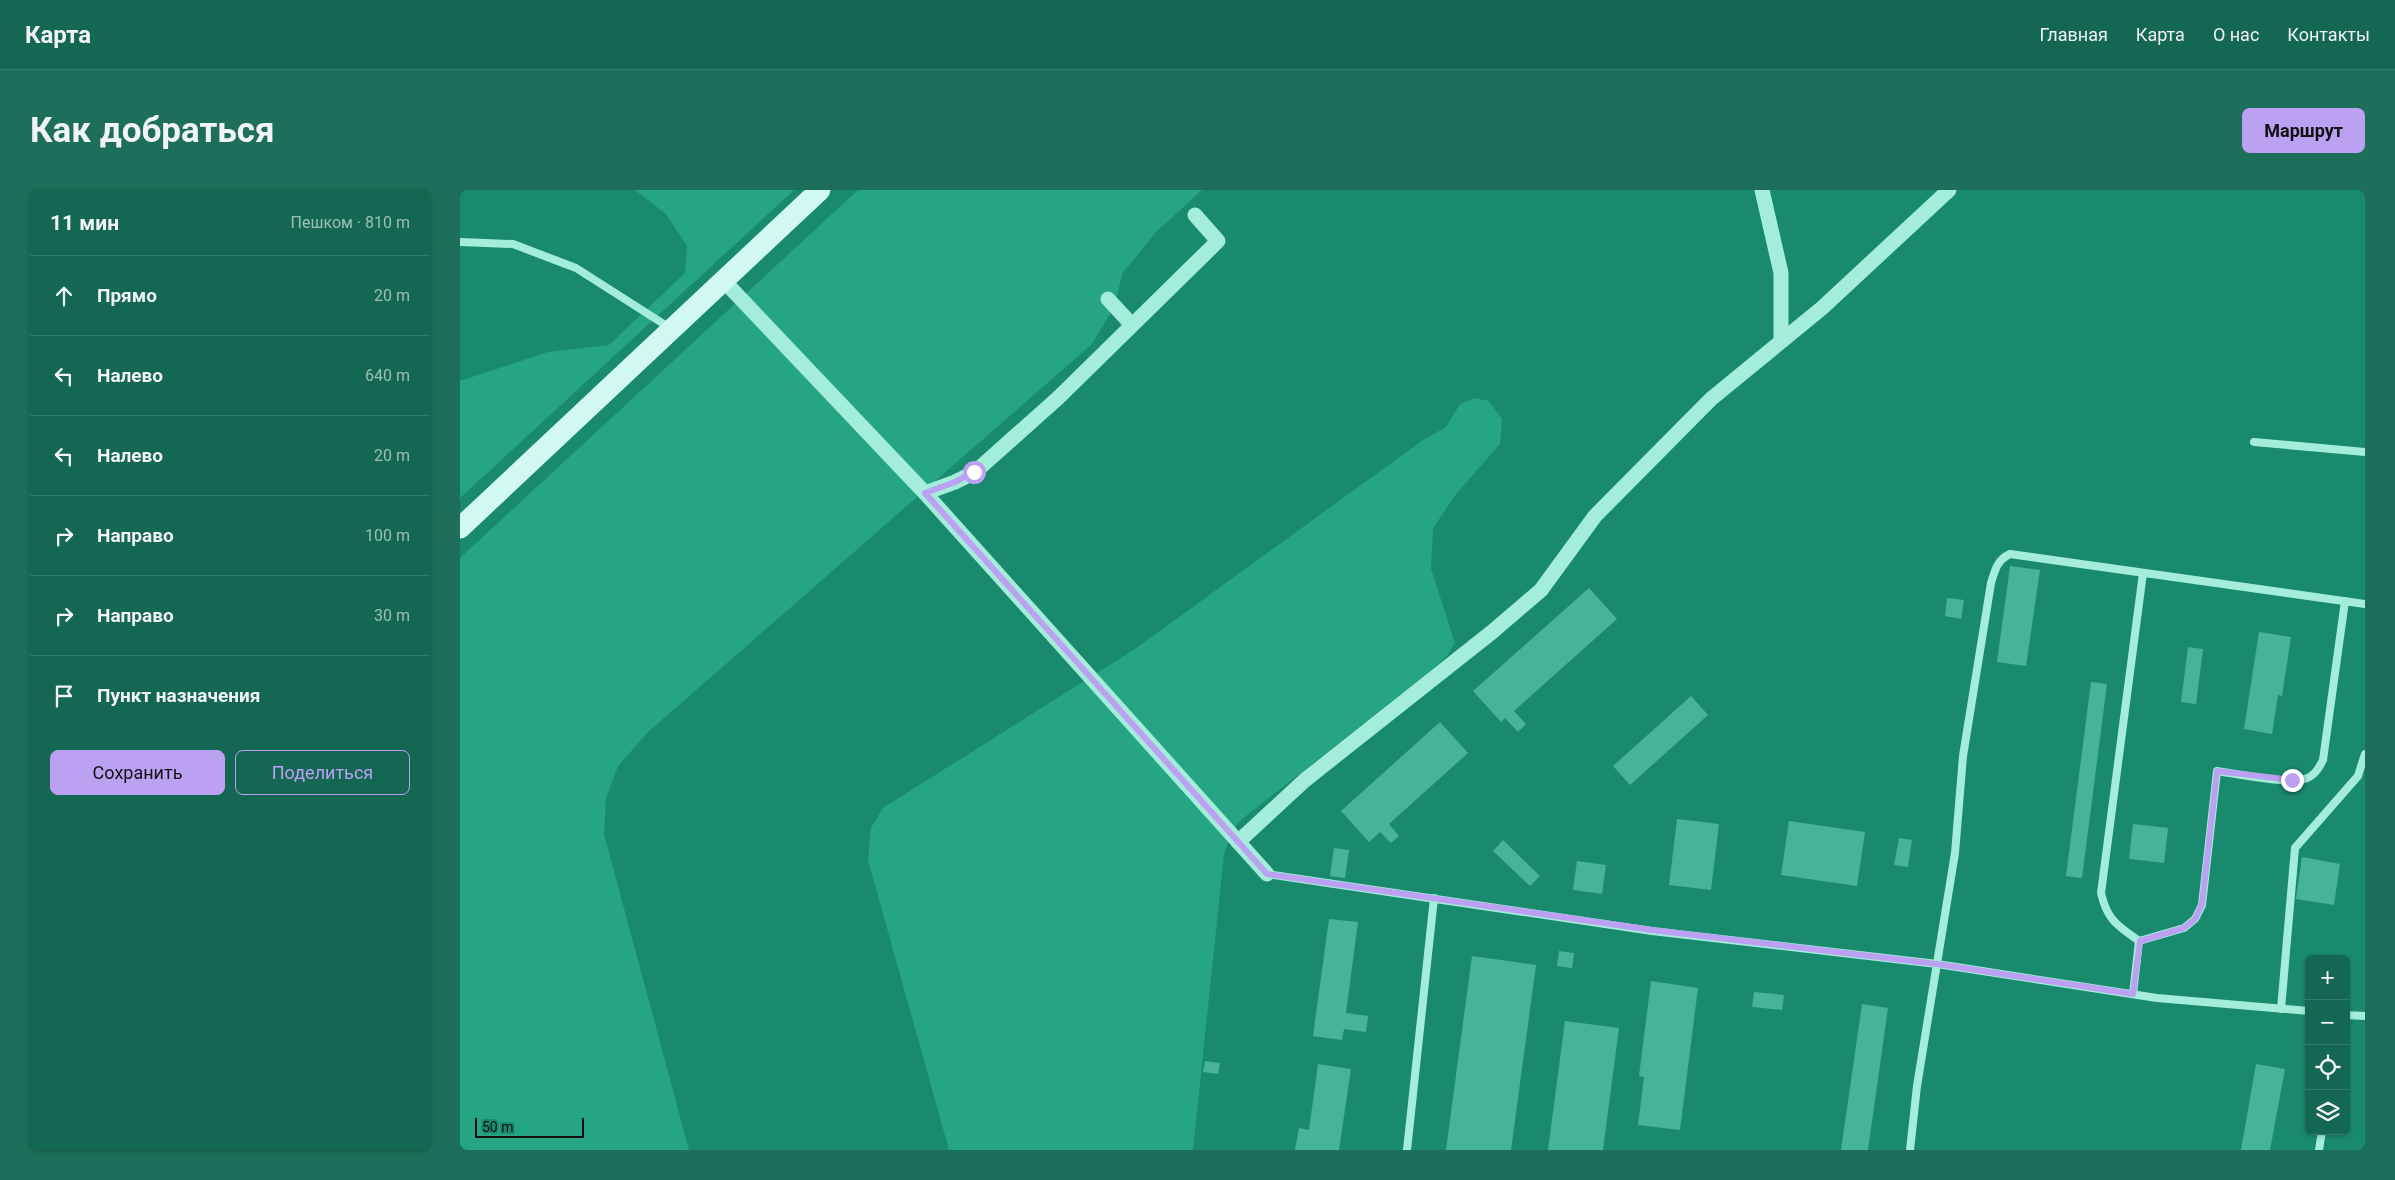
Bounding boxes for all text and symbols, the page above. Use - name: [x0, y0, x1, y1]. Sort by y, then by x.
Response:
- text: Карта: [25, 21, 91, 49]
- text: Главная: [2039, 24, 2108, 45]
- text: Карта: [2136, 24, 2185, 45]
- text: О нас: [2213, 24, 2259, 45]
- text: Контакты: [2287, 24, 2370, 45]
- button: Маршрут: [2242, 108, 2365, 153]
- text: Как добраться: [30, 110, 275, 151]
- text: 11 мин: [50, 211, 119, 235]
- text: Пешком · 810 m: [291, 213, 410, 232]
- icon: ahead: [50, 282, 78, 310]
- text: Прямо: [97, 284, 157, 307]
- text: 20 m: [374, 286, 410, 305]
- icon: left: [50, 362, 78, 390]
- text: Налево: [97, 364, 163, 387]
- text: 640 m: [365, 366, 410, 385]
- icon: left: [50, 442, 78, 470]
- text: Налево: [97, 444, 163, 467]
- text: 20 m: [374, 446, 410, 465]
- route start: [963, 461, 986, 484]
- icon: right: [50, 522, 78, 550]
- text: Направо: [97, 524, 174, 547]
- text: 100 m: [365, 526, 410, 545]
- icon: right: [50, 602, 78, 630]
- text: Направо: [97, 604, 174, 627]
- text: 30 m: [374, 606, 410, 625]
- icon: arrive: [50, 682, 78, 710]
- text: Пункт назначения: [97, 684, 260, 707]
- button: Сохранить: [50, 750, 225, 795]
- button: Поделиться: [235, 750, 410, 795]
- route end: [2281, 769, 2304, 792]
- map controls: [2305, 955, 2350, 1135]
- button: +: [2305, 955, 2350, 1000]
- button: −: [2305, 1000, 2350, 1045]
- button: locate: [2305, 1045, 2350, 1090]
- button: layers: [2305, 1090, 2350, 1135]
- scale bar: [475, 1115, 584, 1138]
- text: 50 m: [482, 1119, 514, 1135]

